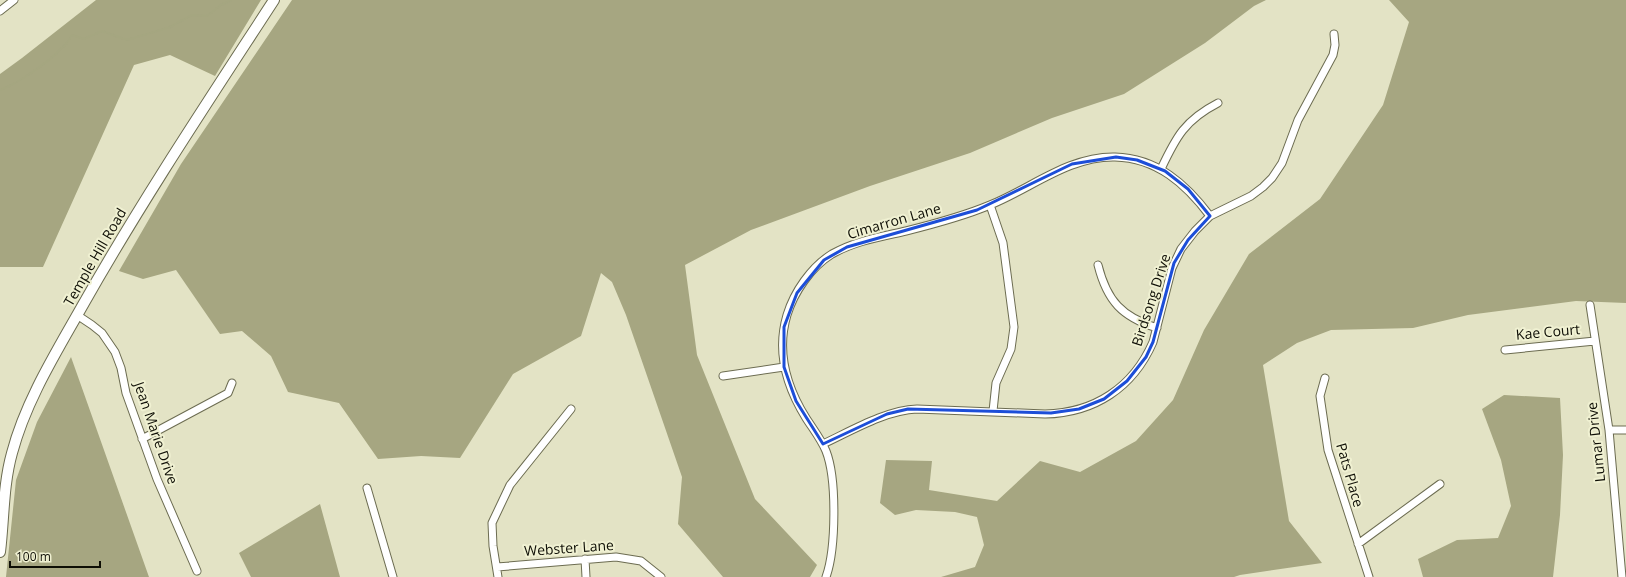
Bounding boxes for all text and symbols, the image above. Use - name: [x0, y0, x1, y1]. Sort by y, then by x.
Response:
- street label: Cimarron Lane: [845, 198, 943, 243]
- street label: Temple Hill Road: [59, 204, 130, 309]
- street label: Birdsong Drive: [1127, 251, 1174, 348]
- street label: Kae Court: [1515, 319, 1581, 344]
- street label: Jean Marie Drive: [129, 377, 183, 487]
- street label: Lumar Drive: [1582, 401, 1609, 483]
- street label: Pats Place: [1332, 441, 1369, 509]
- street label: Webster Lane: [524, 535, 615, 560]
- scale bar: [10, 543, 100, 569]
- text: 100 m: [16, 548, 51, 565]

